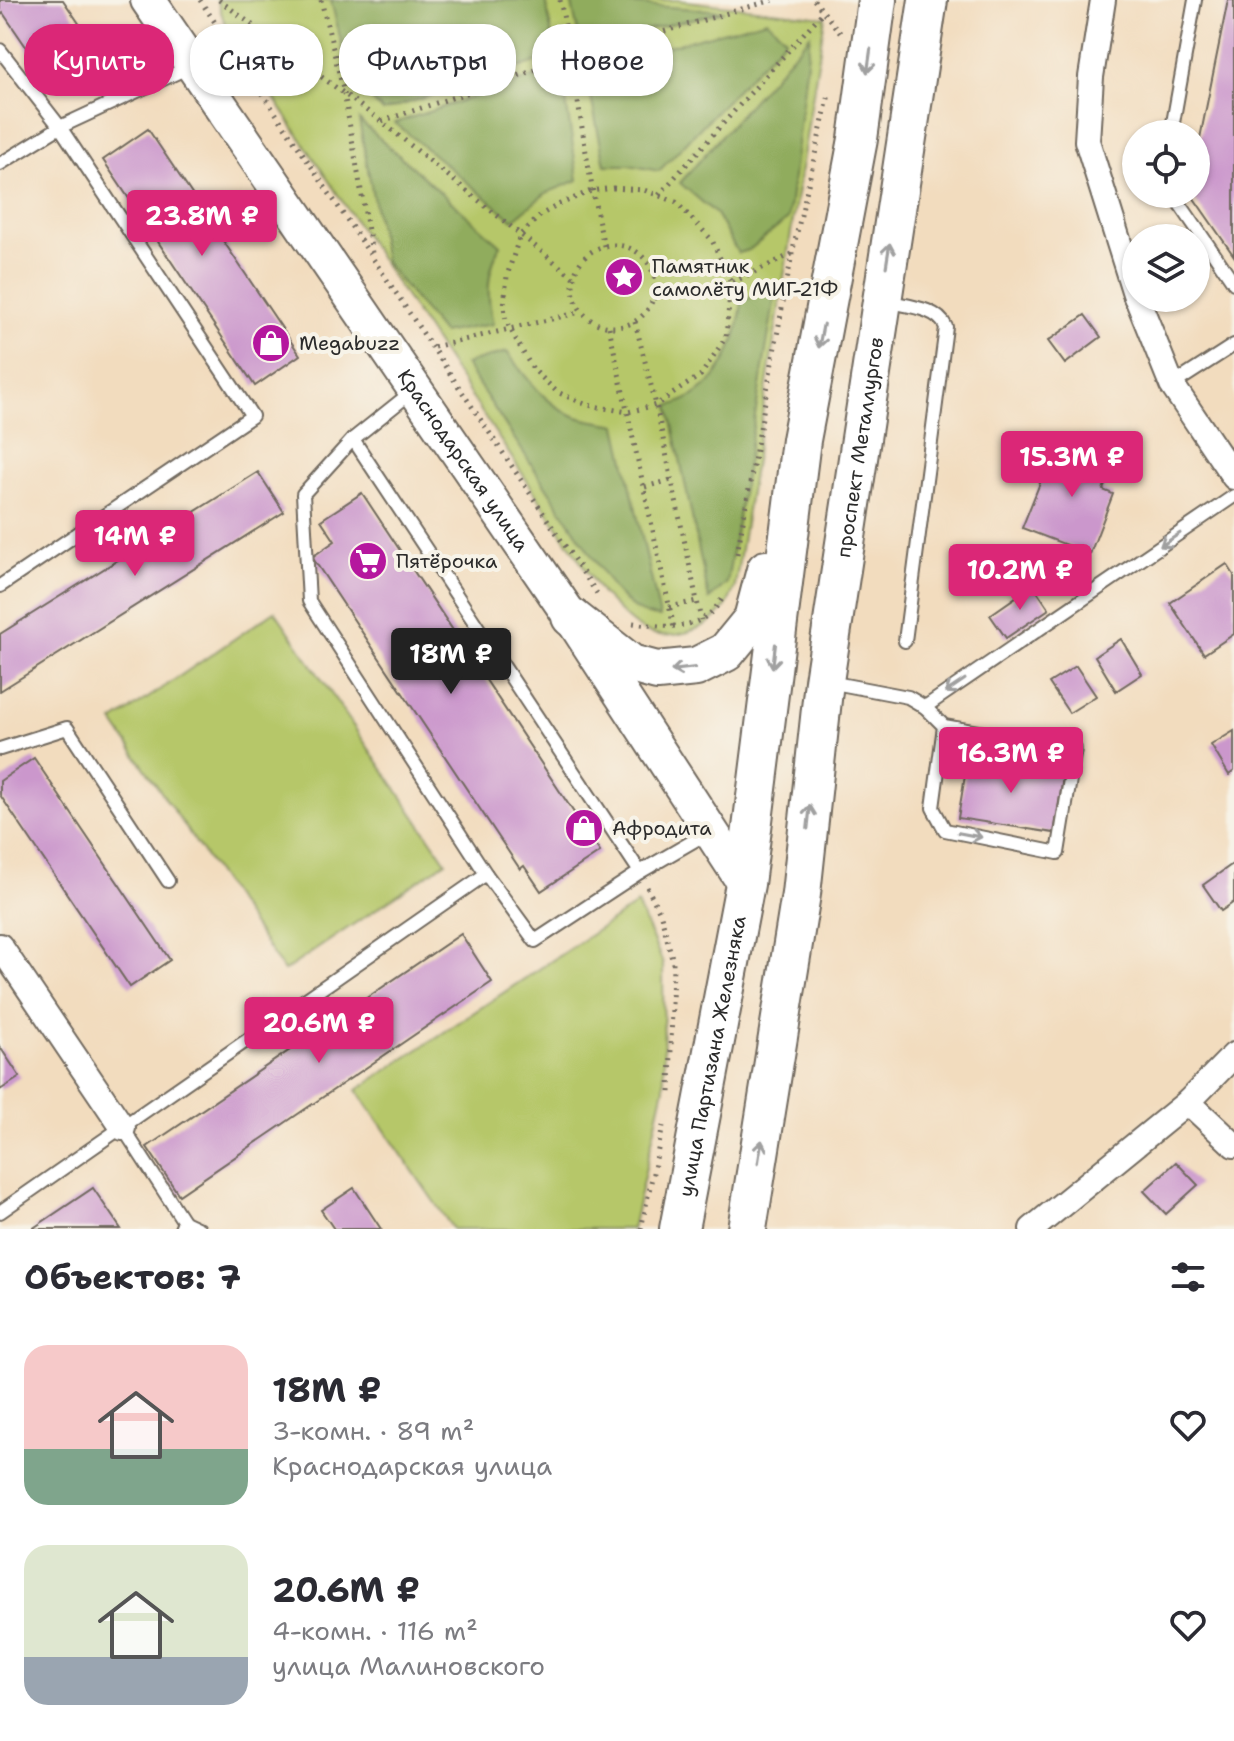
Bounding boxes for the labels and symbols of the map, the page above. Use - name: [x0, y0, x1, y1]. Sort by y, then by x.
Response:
- one-way arrow: [861, 47, 876, 73]
- pin: 23.8M ₽: [128, 190, 276, 258]
- one-way arrow: [882, 242, 897, 268]
- place label: Памятник самолёту МИГ-21Ф: [652, 253, 838, 302]
- place icon: Памятник самолёту МИГ-21Ф: [603, 256, 645, 298]
- shop icon: Megabuzz: [250, 322, 292, 364]
- one-way arrow: [812, 322, 827, 348]
- place label: Megabuzz: [299, 330, 400, 356]
- street label: проспект Металлургов: [830, 335, 889, 559]
- street label: Краснодарская улица: [392, 364, 536, 557]
- pin: 15.3M ₽: [998, 431, 1146, 499]
- pin: 14M ₽: [79, 510, 191, 578]
- one-way arrow: [1159, 532, 1181, 548]
- supermarket icon: Пятёрочка: [347, 540, 389, 582]
- pin: 10.2M ₽: [946, 544, 1094, 612]
- place label: Пятёрочка: [396, 548, 498, 574]
- pin: 18M ₽: [395, 628, 507, 696]
- one-way arrow: [766, 643, 781, 669]
- one-way arrow: [670, 661, 697, 676]
- one-way arrow: [944, 678, 966, 694]
- pin: 16.3M ₽: [937, 727, 1085, 795]
- one-way arrow: [802, 804, 817, 831]
- shop icon: Афродита: [563, 807, 605, 849]
- place label: Афродита: [612, 815, 712, 841]
- one-way arrow: [957, 828, 983, 843]
- street label: улица Партизана Железняка: [672, 913, 752, 1199]
- pin: 20.6M ₽: [245, 997, 393, 1065]
- one-way arrow: [753, 1140, 768, 1165]

